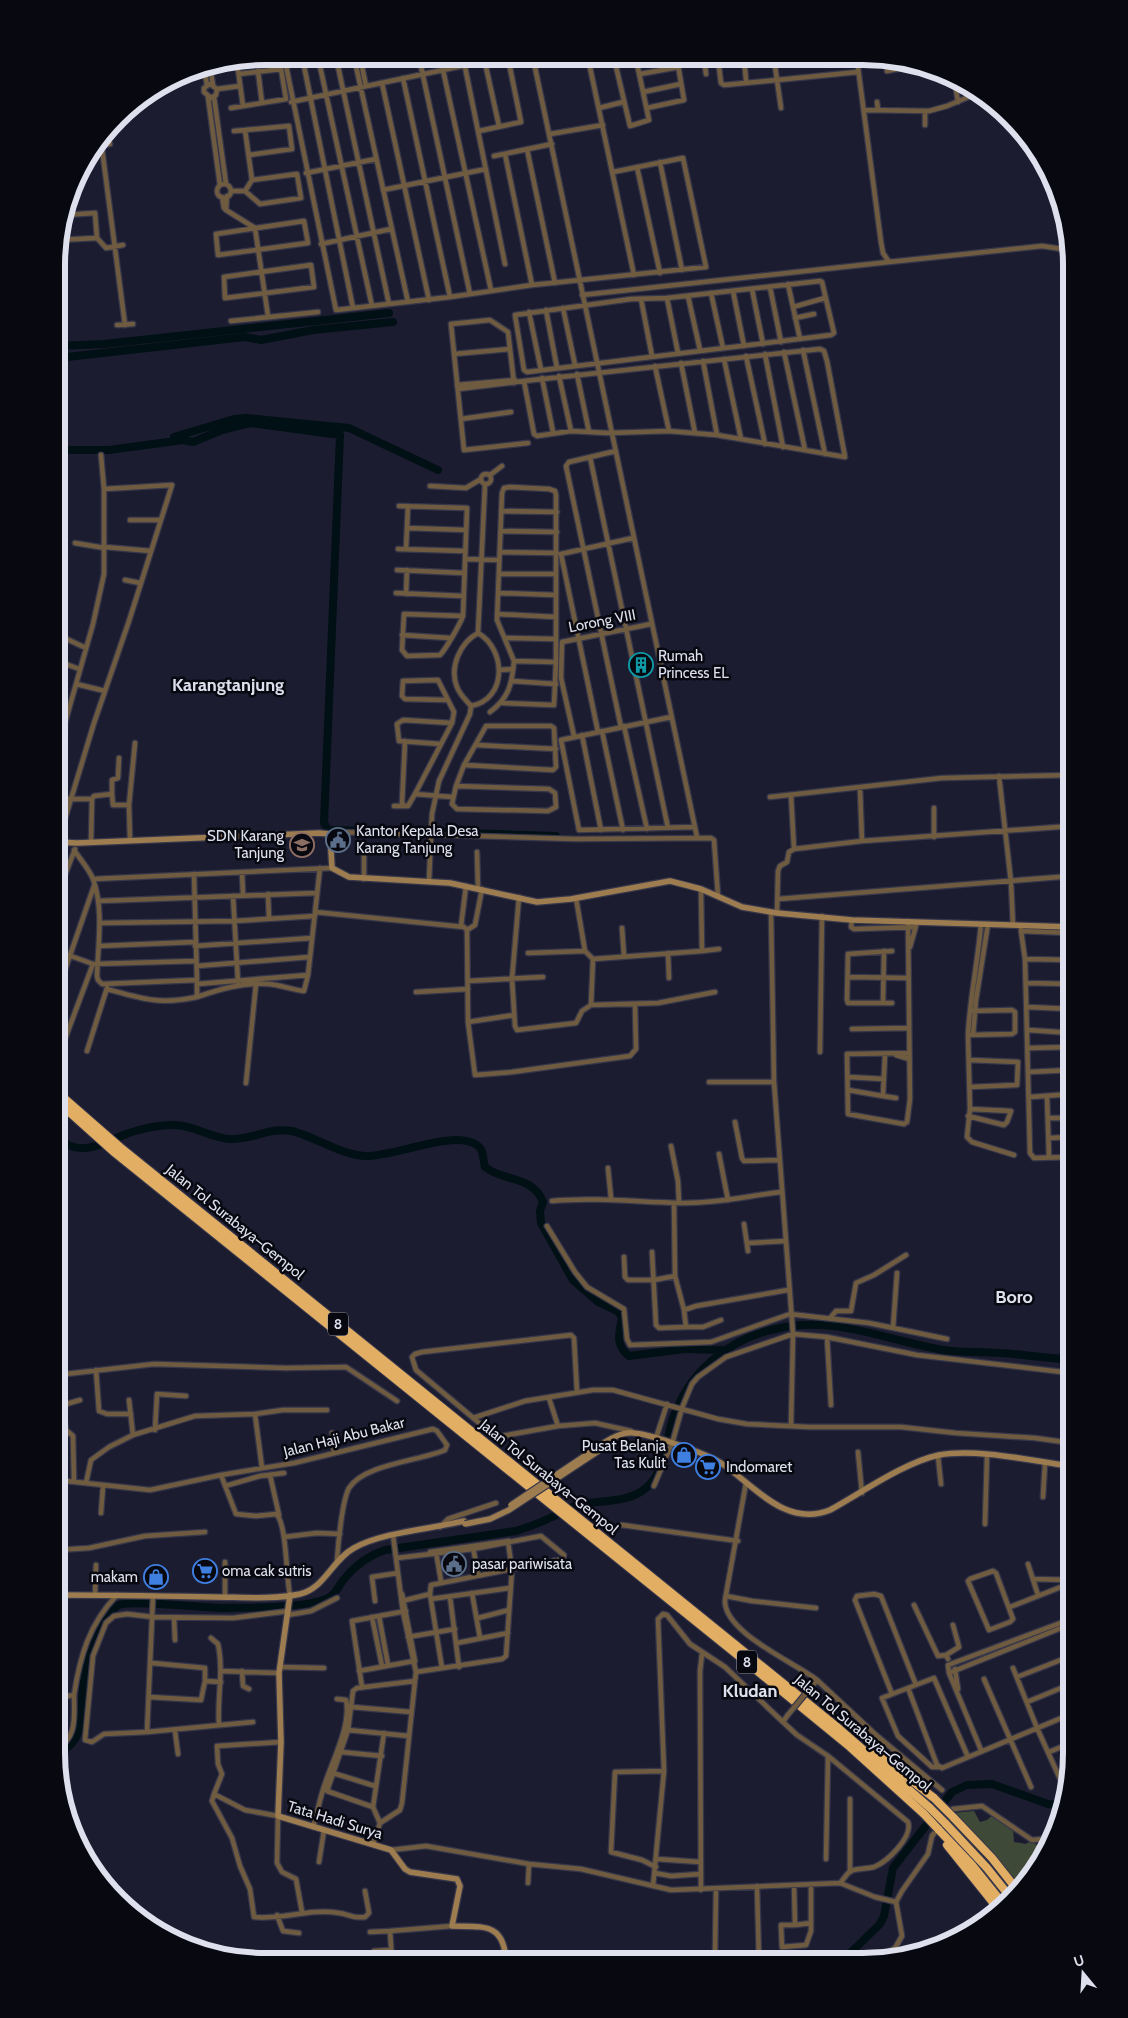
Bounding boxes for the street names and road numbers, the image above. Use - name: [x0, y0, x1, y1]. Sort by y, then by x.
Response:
- street label: Lorong VIII: [567, 606, 637, 636]
- street label: Jalan Tol Surabaya–Gempol: [161, 1160, 308, 1284]
- road number: 8: [328, 1312, 348, 1336]
- street label: Jalan Haji Abu Bakar: [281, 1413, 407, 1461]
- street label: Jalan Tol Surabaya–Gempol: [475, 1415, 622, 1539]
- road number: 8: [737, 1650, 757, 1674]
- street label: Jalan Tol Surabaya–Gempol: [790, 1670, 935, 1796]
- street label: Tata Hadi Surya: [285, 1797, 385, 1843]

